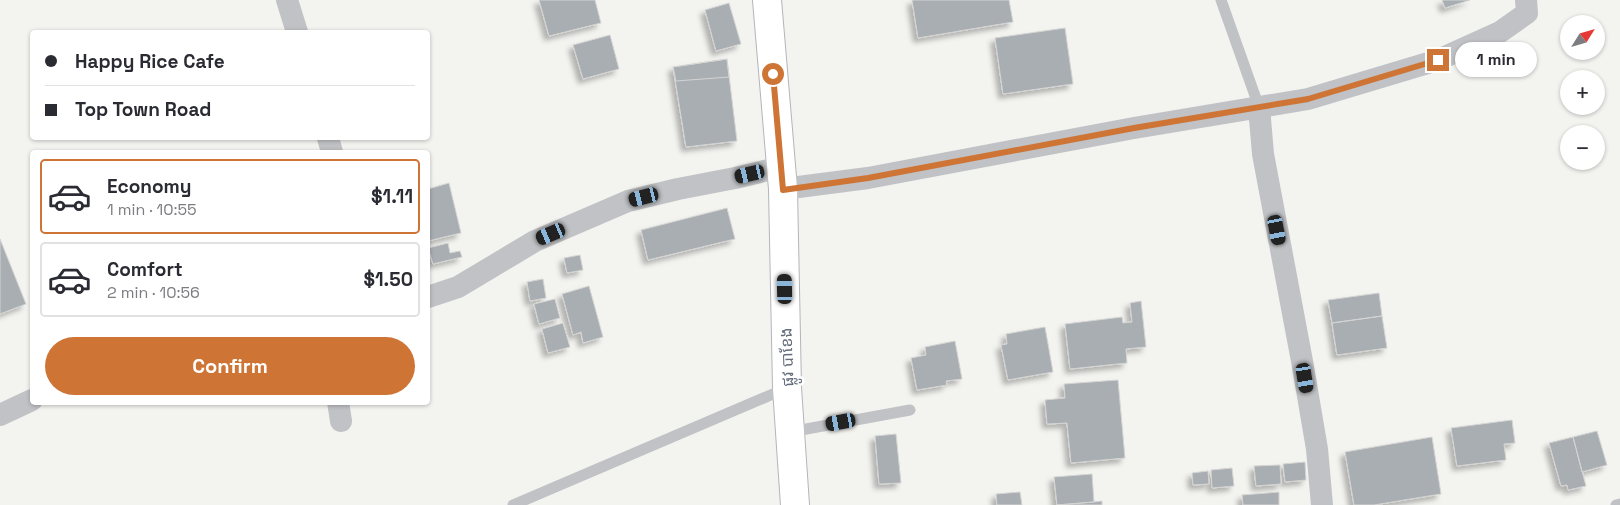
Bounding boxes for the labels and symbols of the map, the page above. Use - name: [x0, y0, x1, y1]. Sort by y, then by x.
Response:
- north arrow: [1560, 15, 1605, 60]
- callout: 1 min: [1456, 42, 1538, 78]
- route end: [1427, 49, 1449, 71]
- route start: [762, 63, 784, 85]
- car: [733, 163, 766, 185]
- car: [627, 186, 660, 208]
- car: [1266, 214, 1287, 246]
- car: [534, 221, 567, 247]
- car: [777, 274, 792, 304]
- street label: ផ្លូវ បាខែង: [775, 327, 802, 387]
- car: [1295, 362, 1314, 394]
- car: [824, 412, 857, 432]

